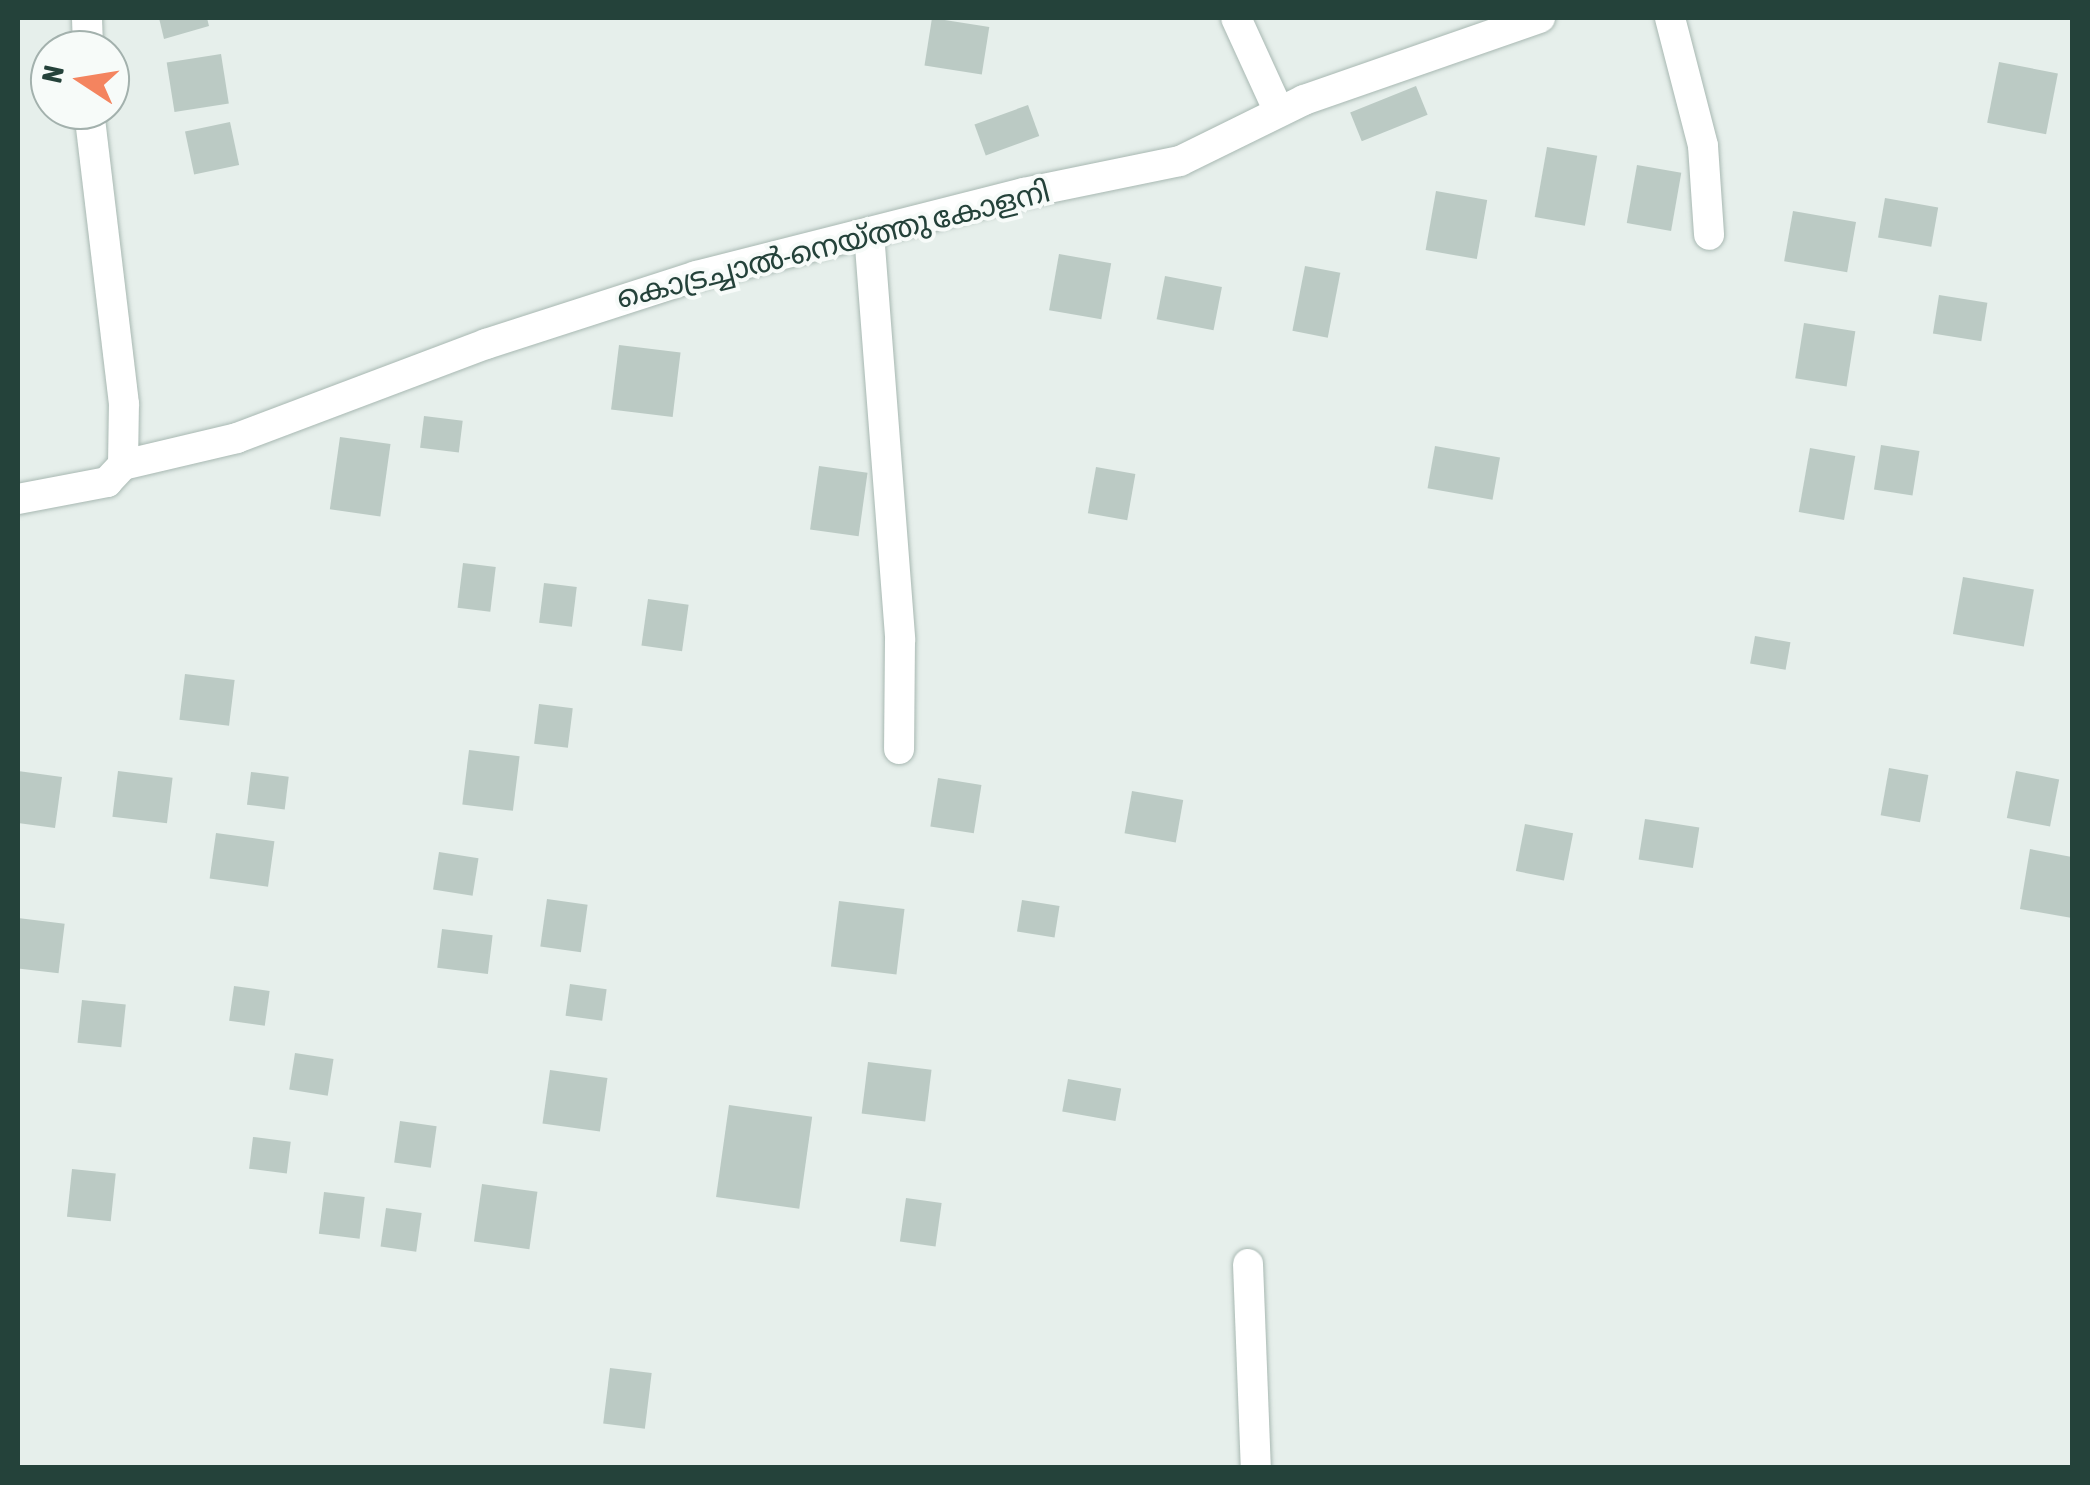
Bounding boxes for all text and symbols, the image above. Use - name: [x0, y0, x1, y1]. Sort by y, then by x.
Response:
- north arrow: [30, 30, 130, 130]
- text: N: [35, 63, 70, 86]
- street label: കൊട്രച്ചാൽ-നെയ്ത്തു കോളനി: [613, 173, 1053, 315]

